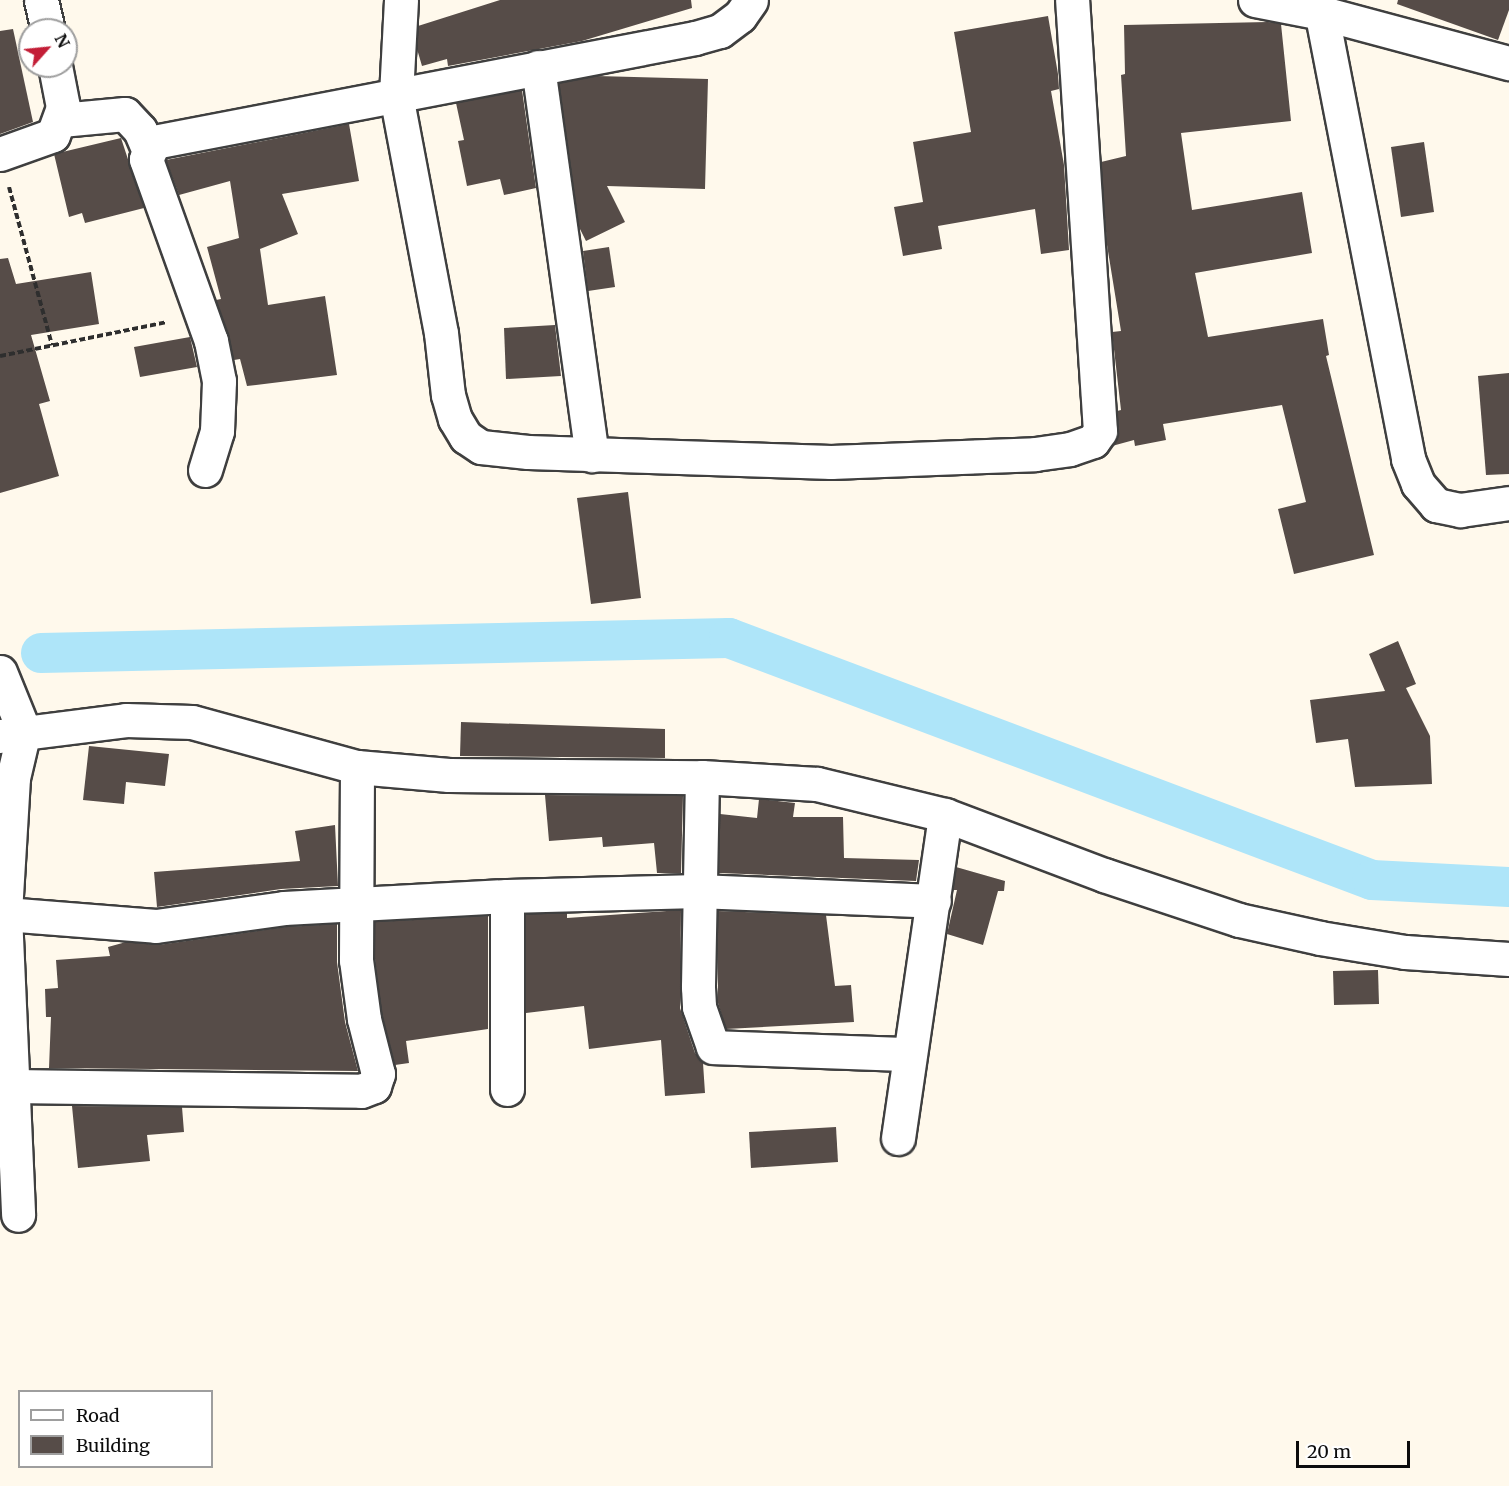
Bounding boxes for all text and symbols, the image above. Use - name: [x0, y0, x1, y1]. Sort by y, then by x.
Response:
- north arrow: [18, 18, 78, 78]
- text: N: [50, 31, 74, 51]
- legend: [18, 1390, 213, 1468]
- text: Road: [76, 1404, 120, 1427]
- scale bar: [1299, 1429, 1413, 1467]
- text: Building: [76, 1434, 150, 1457]
- text: 20 m: [1307, 1440, 1351, 1463]

